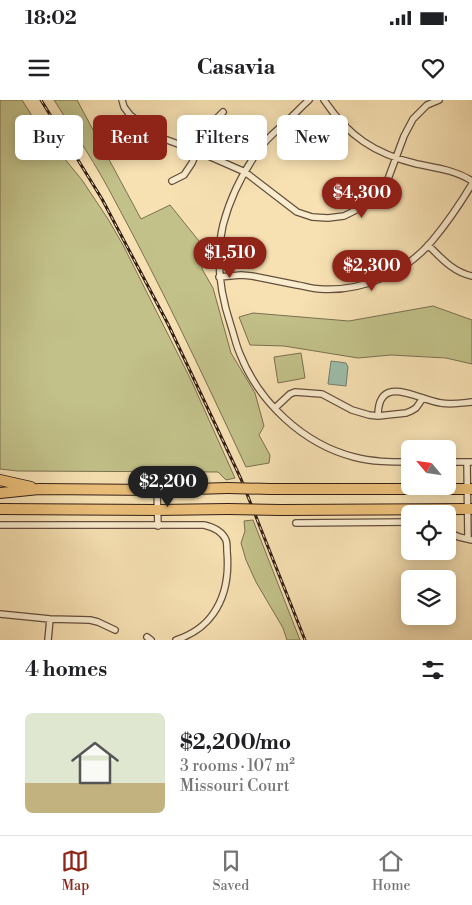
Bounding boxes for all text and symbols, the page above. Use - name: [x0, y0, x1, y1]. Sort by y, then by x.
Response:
- text: 18:02: [25, 6, 77, 30]
- icon: menu: [25, 54, 53, 82]
- text: Casavia: [197, 54, 275, 81]
- icon: heart: [419, 54, 447, 82]
- chip: Buy: [15, 115, 83, 160]
- chip: Rent: [93, 115, 167, 160]
- chip: Filters: [177, 115, 267, 160]
- chip: New: [277, 115, 348, 160]
- pin: $4,300: [321, 176, 403, 219]
- text: $4,300: [333, 183, 391, 203]
- pin: $1,510: [189, 236, 271, 279]
- text: $1,510: [204, 243, 256, 263]
- pin: $2,300: [331, 250, 413, 292]
- text: $2,300: [343, 256, 401, 276]
- north arrow: [401, 440, 456, 495]
- map controls: [401, 440, 456, 625]
- pin: $2,200: [127, 466, 209, 508]
- text: $2,200: [139, 472, 197, 492]
- button: locate: [401, 505, 456, 560]
- button: layers: [401, 570, 456, 625]
- icon: filters: [419, 656, 447, 684]
- text: 4 homes: [25, 657, 107, 683]
- text: $2,200/mo: [180, 730, 291, 756]
- icon: home: [65, 733, 125, 793]
- text: 3 rooms · 107 m²: [180, 756, 295, 776]
- text: Missouri Court: [180, 776, 290, 796]
- tab: Map: [61, 847, 89, 895]
- tab: Saved: [212, 847, 249, 895]
- tab: Home: [372, 847, 411, 895]

